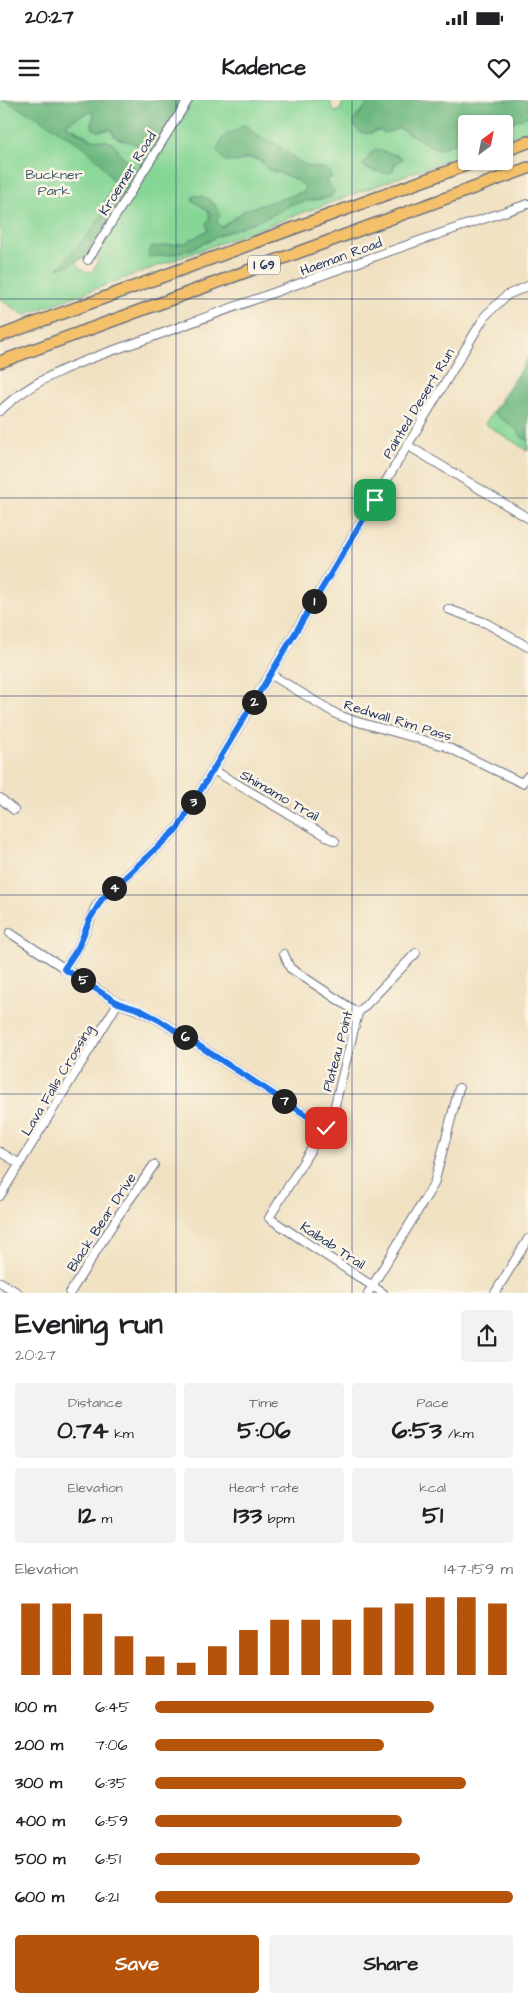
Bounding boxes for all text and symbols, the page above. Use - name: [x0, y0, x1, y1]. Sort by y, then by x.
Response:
- text: 20:27: [25, 4, 74, 31]
- text: Kadence: [222, 52, 306, 83]
- icon: menu: [15, 54, 43, 82]
- icon: heart: [485, 54, 513, 82]
- north arrow: [458, 115, 512, 170]
- map controls: [458, 115, 513, 170]
- street label: Kroemer Road: [94, 128, 162, 219]
- park label: Buckner Park: [26, 165, 83, 201]
- street label: Haeman Road: [298, 233, 385, 281]
- road number: I 69: [248, 256, 280, 274]
- street label: Painted Desert Run: [378, 345, 460, 462]
- pin: [354, 479, 396, 521]
- icon: arrive: [361, 486, 389, 514]
- pin: 1: [302, 588, 326, 614]
- text: 1: [314, 591, 315, 611]
- pin: 2: [242, 690, 266, 714]
- text: 2: [250, 692, 259, 712]
- street label: Redwall Rim Pass: [341, 695, 454, 747]
- street label: Shimamo Trail: [236, 765, 323, 827]
- pin: 3: [180, 790, 206, 814]
- text: 3: [190, 792, 197, 812]
- pin: 4: [102, 876, 126, 900]
- text: 4: [110, 878, 119, 898]
- pin: 5: [70, 968, 96, 992]
- text: 5: [79, 970, 88, 990]
- street label: Plateau Point: [318, 1008, 358, 1094]
- street label: Lava Falls Crossing: [17, 1021, 99, 1140]
- pin: 6: [172, 1024, 198, 1050]
- text: 6: [181, 1027, 190, 1047]
- pin: 7: [272, 1088, 296, 1114]
- text: 7: [280, 1091, 289, 1111]
- pin: [305, 1107, 347, 1149]
- icon: check: [312, 1114, 340, 1142]
- street label: Black Bear Drive: [62, 1169, 142, 1276]
- street label: Kaibab Trail: [296, 1217, 369, 1274]
- text: Evening run: [15, 1305, 163, 1344]
- button: share: [461, 1310, 513, 1362]
- text: 20:27: [15, 1344, 56, 1366]
- text: Distance: [68, 1393, 123, 1413]
- text: Time: [249, 1393, 279, 1413]
- text: Pace: [416, 1393, 449, 1413]
- text: 0.74: [57, 1413, 109, 1448]
- text: 5:06: [237, 1413, 291, 1448]
- text: 6:53: [392, 1413, 442, 1448]
- text: km: [109, 1424, 134, 1444]
- text: /km: [442, 1424, 474, 1444]
- text: Elevation: [68, 1478, 123, 1498]
- text: Heart rate: [229, 1478, 299, 1498]
- text: kcal: [419, 1478, 446, 1498]
- text: 12: [78, 1498, 96, 1533]
- text: 133: [234, 1498, 262, 1533]
- text: 51: [422, 1498, 443, 1533]
- text: m: [96, 1509, 112, 1529]
- text: bpm: [262, 1509, 294, 1529]
- text: Elevation: [15, 1558, 78, 1580]
- text: 147–159 m: [444, 1558, 513, 1580]
- text: 100 m: [15, 1696, 56, 1718]
- text: 6:45: [95, 1696, 130, 1718]
- text: 200 m: [15, 1734, 63, 1756]
- text: 7:06: [95, 1734, 128, 1756]
- text: 300 m: [15, 1772, 62, 1794]
- text: 6:35: [95, 1772, 127, 1794]
- text: 400 m: [15, 1810, 65, 1832]
- text: 6:59: [95, 1810, 128, 1832]
- text: 500 m: [15, 1848, 65, 1870]
- text: 6:51: [95, 1848, 121, 1870]
- text: 600 m: [15, 1886, 64, 1908]
- text: 6:21: [95, 1886, 119, 1908]
- button: Save: [15, 1935, 259, 1993]
- button: Share: [269, 1935, 513, 1993]

